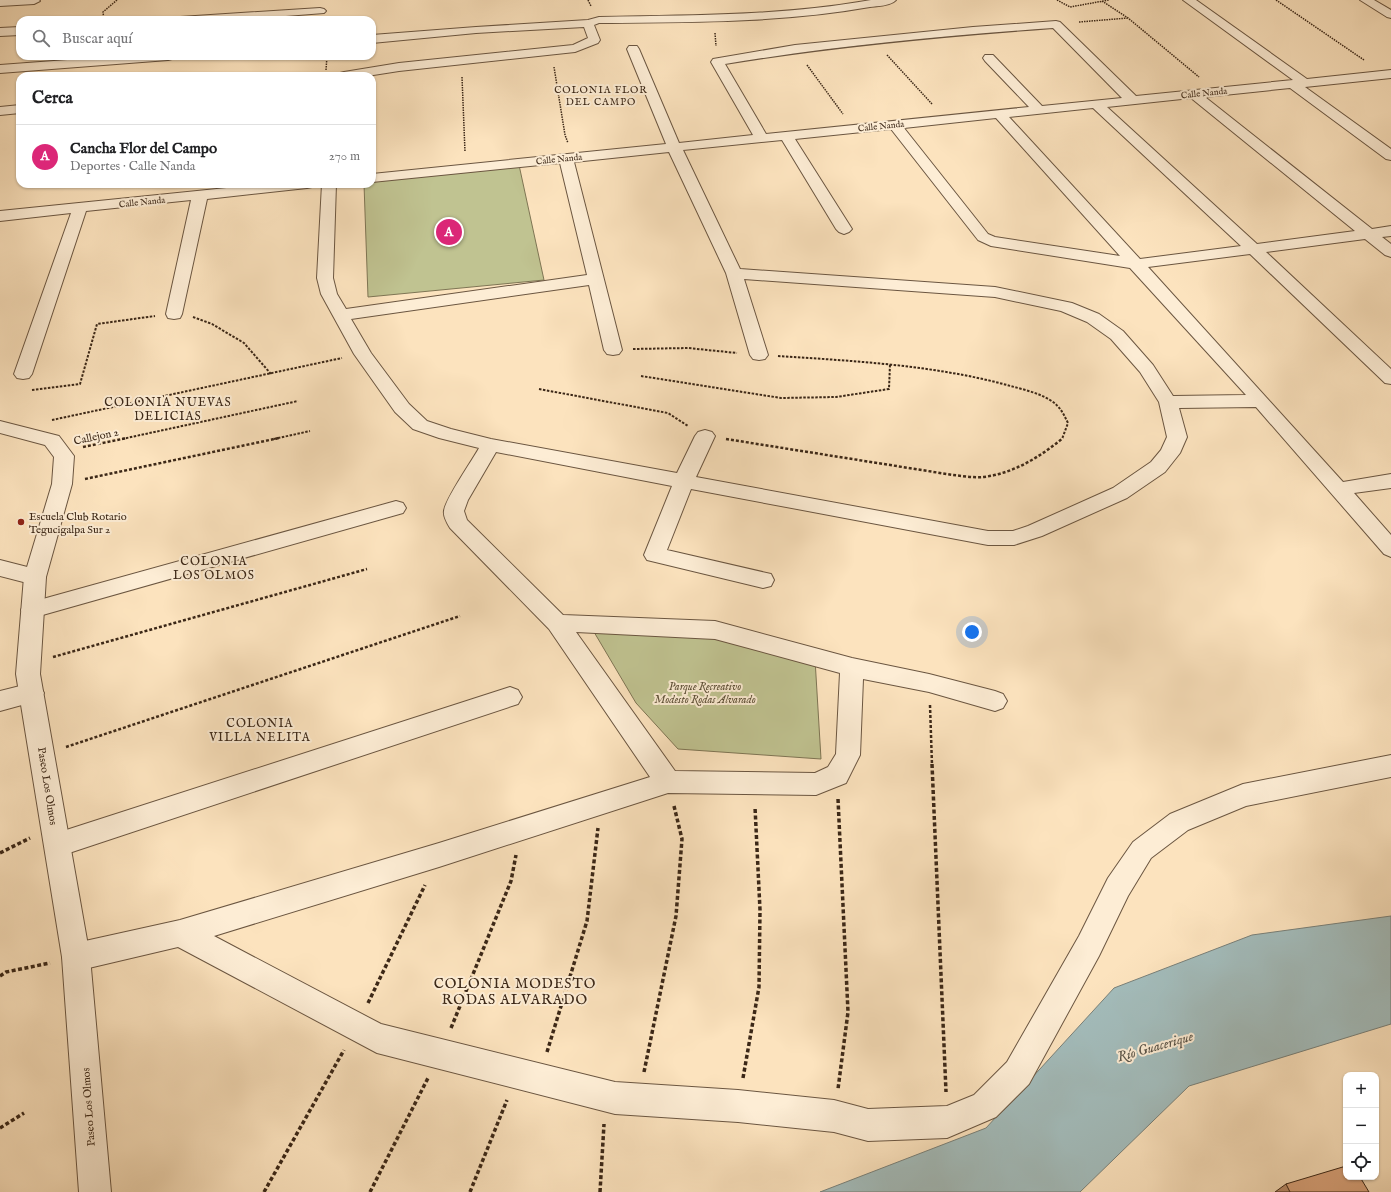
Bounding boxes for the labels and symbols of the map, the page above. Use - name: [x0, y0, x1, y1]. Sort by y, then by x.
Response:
- district label: COLONIA FLOR DEL CAMPO: [554, 84, 648, 109]
- street label: Calle Nanda: [1180, 86, 1228, 101]
- street label: Calle Nanda: [857, 119, 905, 134]
- street label: Calle Nanda: [535, 152, 583, 167]
- street label: Calle Nanda: [118, 195, 166, 210]
- pin: A: [436, 217, 462, 247]
- district label: COLONIA NUEVAS DELICIAS: [104, 395, 232, 424]
- street label: Callejon 2: [72, 425, 120, 449]
- place label: Escuela Club Rotario Tegucigalpa Sur 2: [29, 510, 127, 537]
- marker: Escuela Club Rotario Tegucigalpa Sur 2: [16, 517, 26, 527]
- district label: COLONIA LOS OLMOS: [173, 554, 255, 583]
- your location: [962, 622, 982, 642]
- park label: Parque Recreativo Modesto Rodas Alvarado: [654, 680, 756, 707]
- district label: COLONIA VILLA NELITA: [208, 716, 311, 745]
- street label: Paseo Los Olmos: [34, 746, 60, 826]
- district label: COLONIA MODESTO RODAS ALVARADO: [434, 975, 596, 1009]
- water label: Río Guacerique: [1115, 1027, 1196, 1066]
- street label: Paseo Los Olmos: [79, 1067, 99, 1147]

